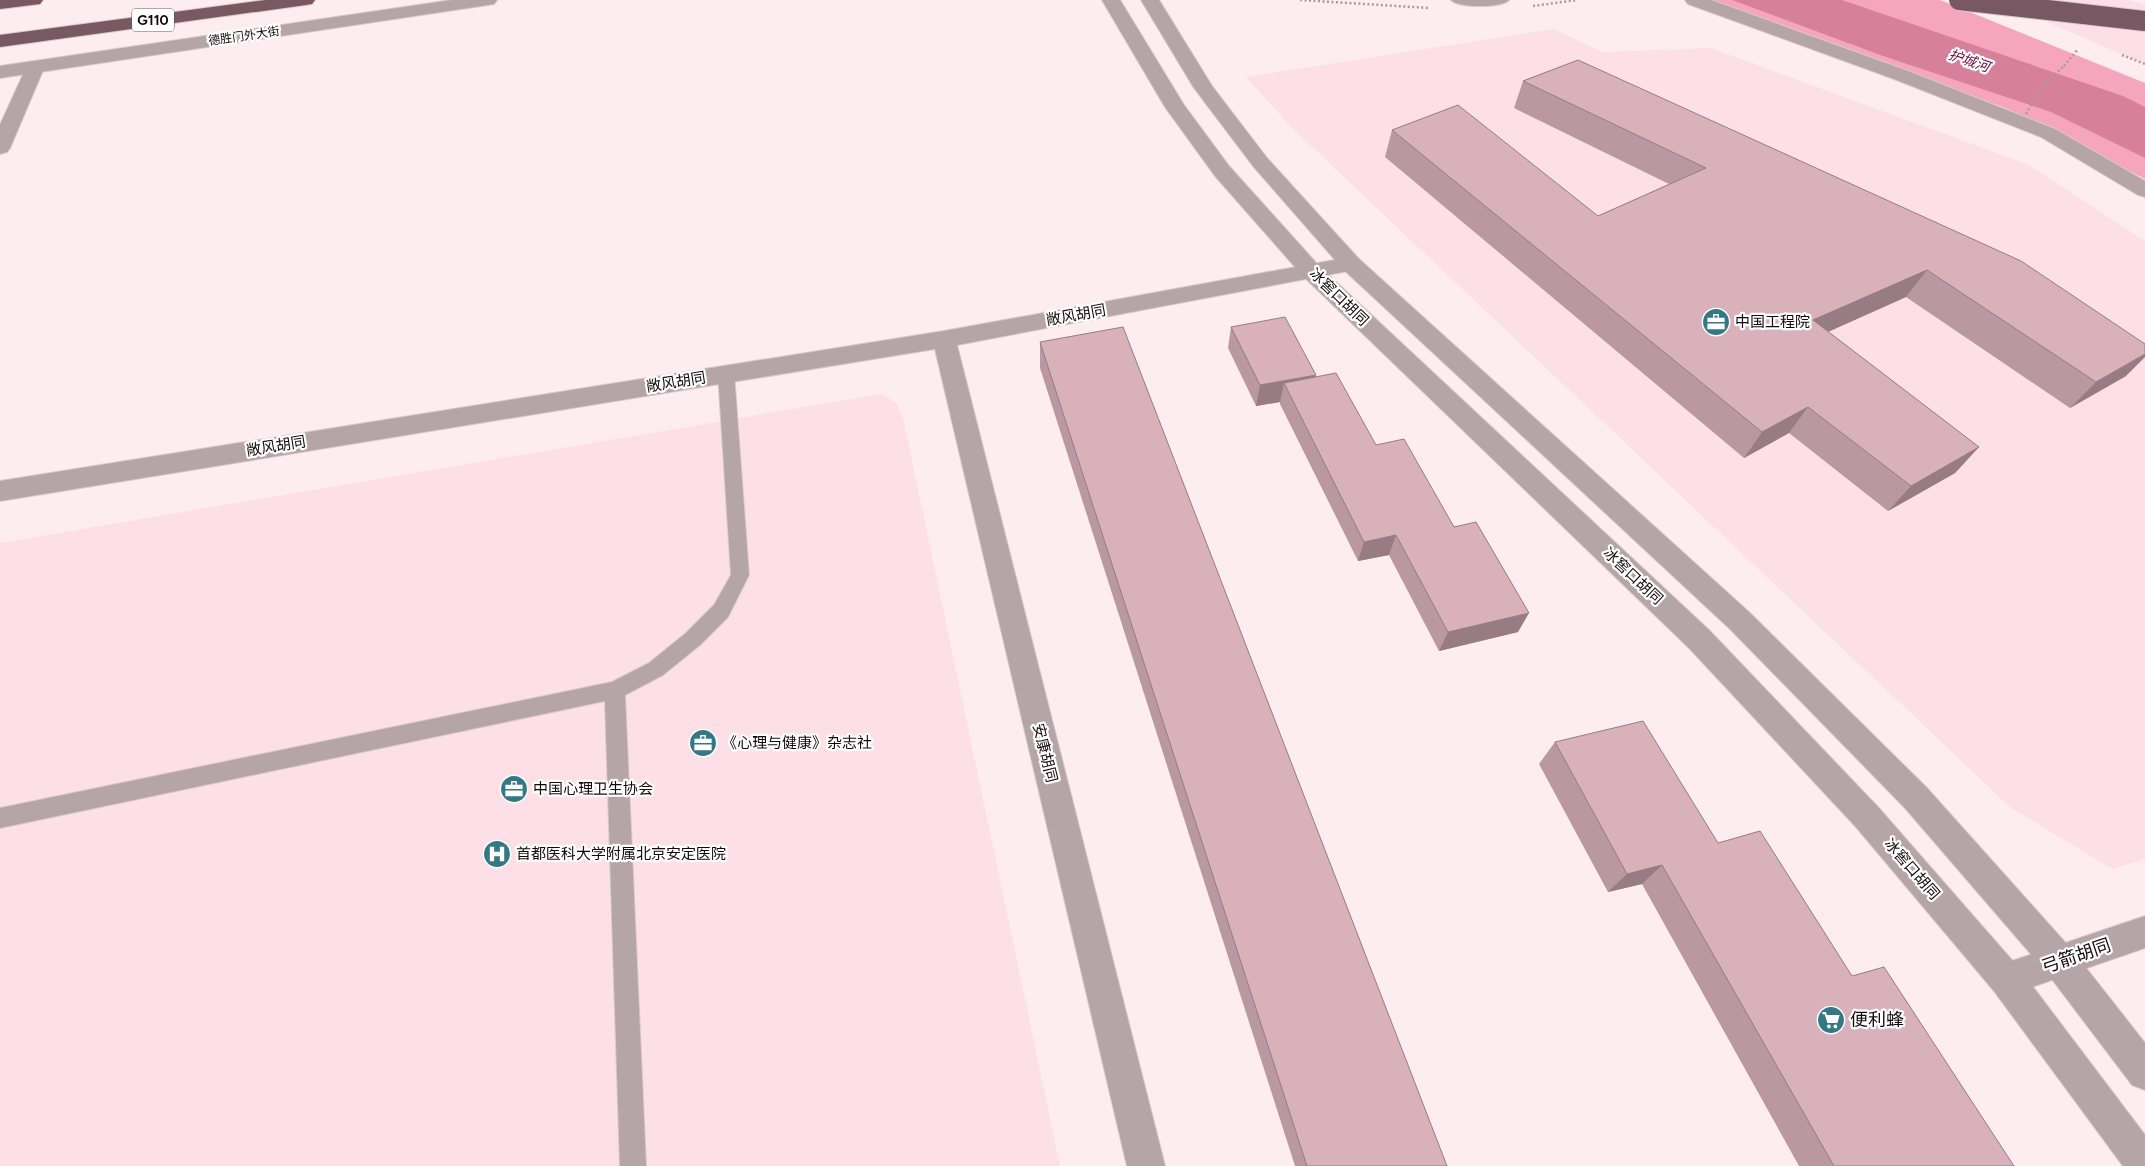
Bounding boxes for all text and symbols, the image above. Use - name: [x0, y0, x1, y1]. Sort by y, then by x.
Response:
- road number: G110: [132, 8, 174, 32]
- street label: 德胜门外大街: [207, 24, 281, 48]
- water label: 护城河: [1946, 46, 1994, 77]
- street label: 冰窖口胡同: [1306, 264, 1372, 330]
- street label: 敞风胡同: [1045, 301, 1107, 329]
- office icon: 中国工程院: [1701, 307, 1731, 337]
- place label: 中国工程院: [1735, 313, 1810, 331]
- street label: 敞风胡同: [645, 368, 707, 396]
- street label: 敞风胡同: [245, 432, 307, 460]
- street label: 冰窖口胡同: [1599, 544, 1667, 608]
- street label: 安康胡同: [1029, 722, 1061, 784]
- office icon: 《心理与健康》杂志社: [688, 728, 718, 758]
- place label: 《心理与健康》杂志社: [722, 734, 872, 752]
- office icon: 中国心理卫生协会: [499, 774, 529, 804]
- place label: 中国心理卫生协会: [533, 780, 653, 798]
- street label: 冰窖口胡同: [1881, 835, 1943, 903]
- hospital icon: 首都医科大学附属北京安定医院: [482, 839, 512, 869]
- place label: 首都医科大学附属北京安定医院: [516, 845, 726, 863]
- street label: 弓箭胡同: [2038, 934, 2114, 978]
- supermarket icon: 便利蜂: [1816, 1005, 1846, 1035]
- place label: 便利蜂: [1850, 1009, 1904, 1031]

